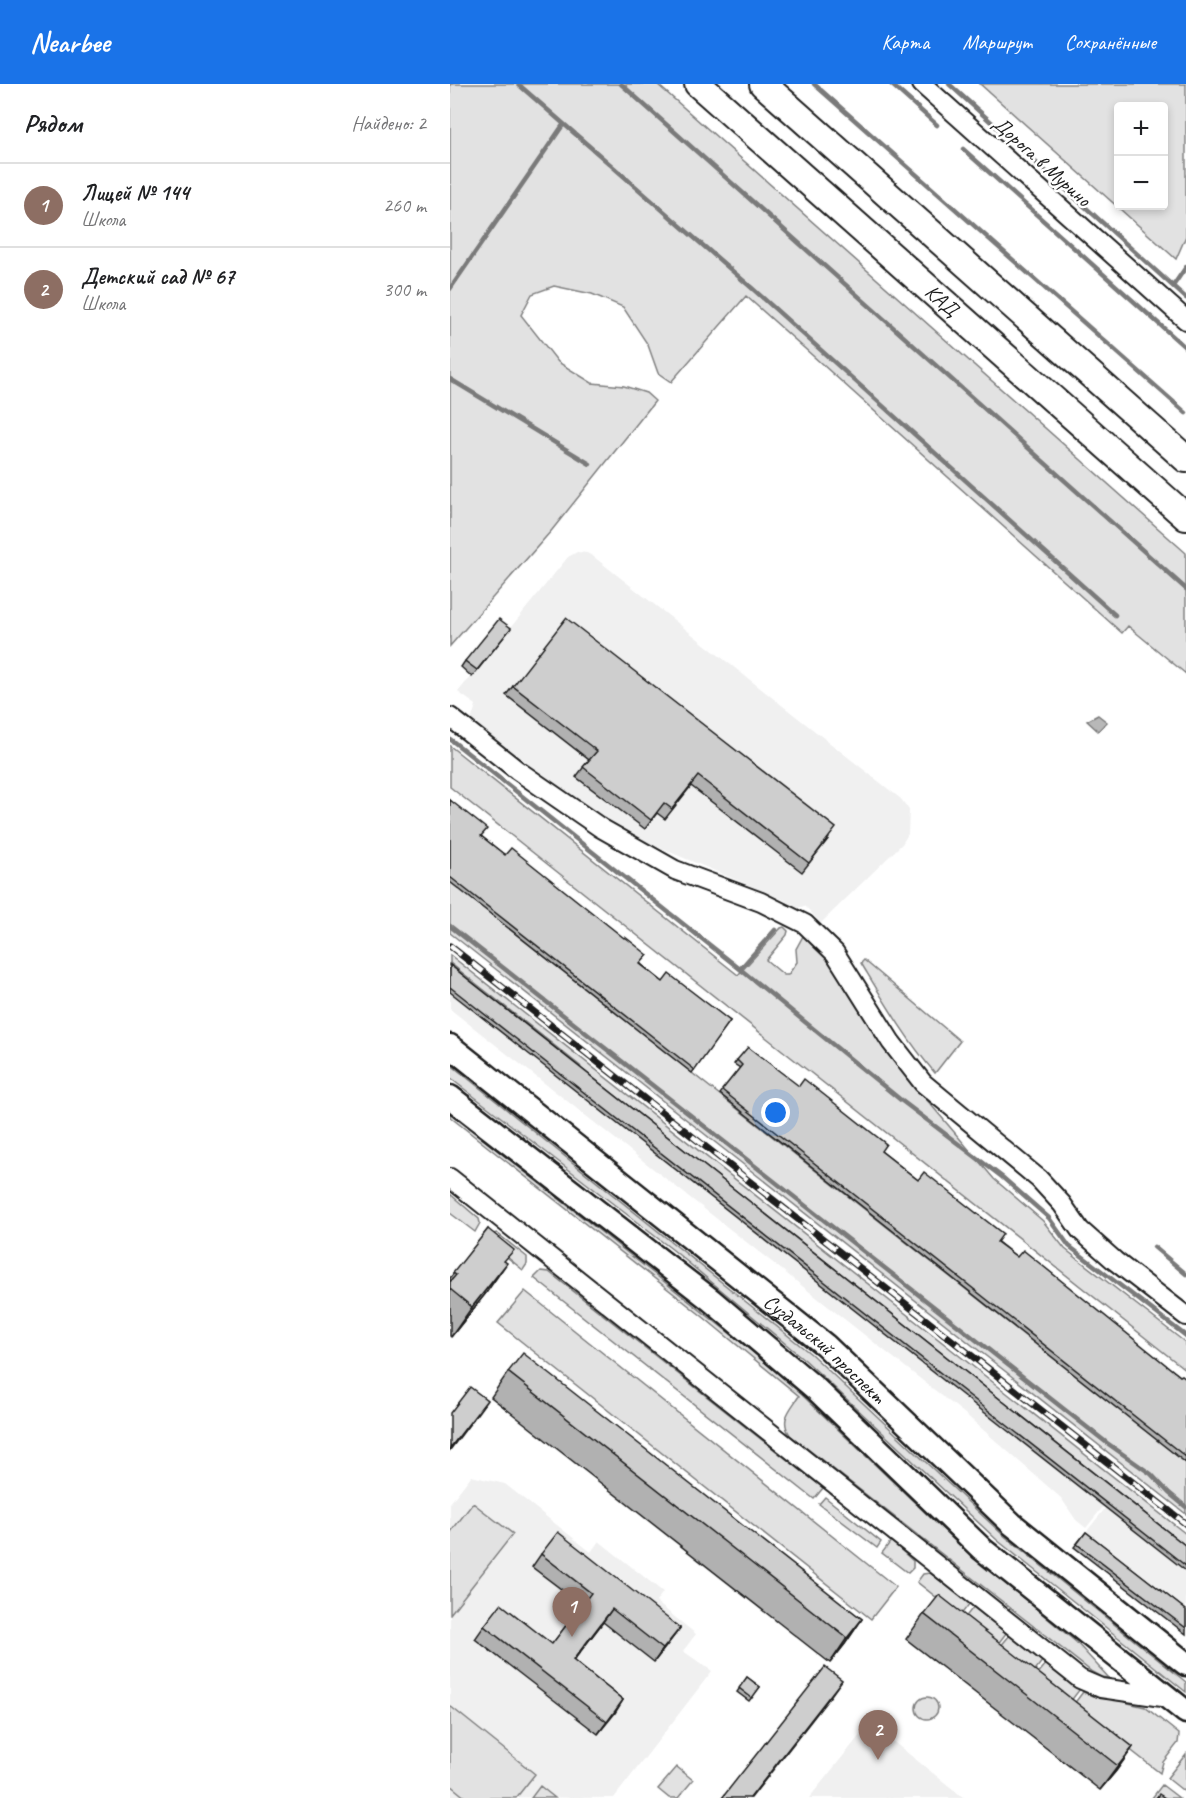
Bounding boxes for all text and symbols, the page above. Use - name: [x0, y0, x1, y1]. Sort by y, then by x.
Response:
- text: Nearbee: [30, 25, 110, 60]
- text: Карта: [881, 29, 930, 55]
- text: Маршрут: [963, 29, 1032, 55]
- text: Сохранённые: [1065, 29, 1156, 55]
- map controls: [1114, 102, 1168, 210]
- button: +: [1114, 102, 1168, 156]
- text: Рядом: [24, 107, 82, 140]
- street label: Дорога в Мурино: [987, 110, 1098, 213]
- text: Найдено: 2: [351, 111, 426, 136]
- button: −: [1114, 156, 1168, 210]
- text: Лицей № 144: [81, 179, 189, 207]
- text: 1: [39, 193, 48, 218]
- text: 260 m: [383, 193, 426, 218]
- text: Школа: [81, 207, 125, 232]
- text: Детский сад № 67: [81, 263, 234, 291]
- text: 2: [39, 277, 48, 302]
- text: 300 m: [383, 277, 426, 302]
- street label: КАД: [920, 279, 965, 323]
- text: Школа: [81, 291, 125, 316]
- your location: [761, 1098, 790, 1127]
- street label: Суздальский проспект: [759, 1288, 892, 1410]
- pin: 1: [552, 1588, 592, 1637]
- pin: 2: [858, 1710, 898, 1760]

